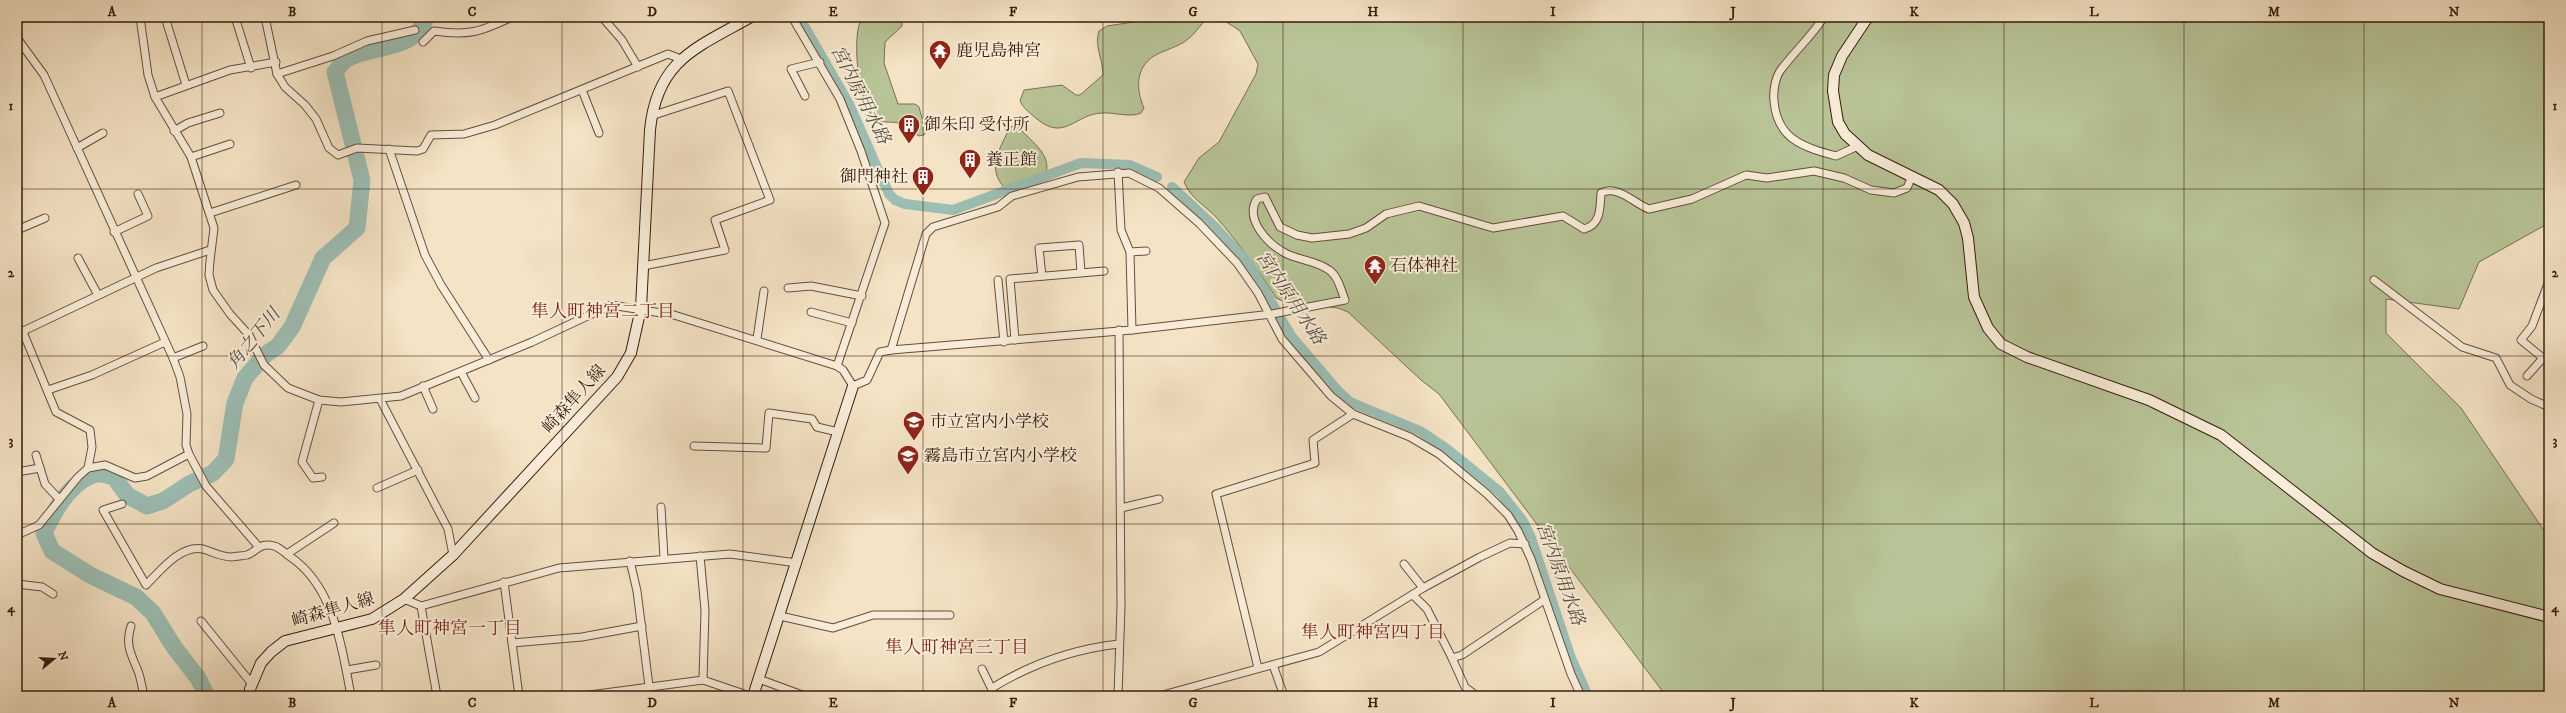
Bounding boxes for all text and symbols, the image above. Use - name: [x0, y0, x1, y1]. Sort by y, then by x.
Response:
- text: A: [107, 4, 117, 20]
- text: B: [288, 4, 296, 20]
- text: C: [468, 4, 477, 20]
- text: D: [647, 4, 657, 20]
- text: E: [828, 4, 838, 20]
- text: F: [1009, 4, 1018, 20]
- text: G: [1188, 4, 1198, 20]
- text: H: [1368, 4, 1379, 20]
- text: I: [1550, 4, 1556, 20]
- text: J: [1728, 4, 1736, 21]
- text: K: [1909, 4, 1919, 20]
- text: L: [2089, 4, 2099, 20]
- text: M: [2268, 4, 2280, 20]
- text: N: [2449, 4, 2460, 20]
- temple icon: 鹿児島神宮: [927, 38, 953, 71]
- place label: 鹿児島神宮: [956, 40, 1041, 62]
- water label: 宮内原用水路: [826, 42, 895, 150]
- text: 1: [9, 98, 14, 114]
- text: 1: [2553, 98, 2558, 114]
- building icon: 御朱印 受付所: [896, 112, 922, 145]
- place label: 御朱印 受付所: [924, 114, 1030, 136]
- building icon: 養正館: [957, 147, 983, 180]
- place label: 養正館: [986, 149, 1037, 171]
- building icon: 御門神社: [910, 164, 936, 197]
- place label: 御門神社: [840, 166, 908, 188]
- water label: 宮内原用水路: [1251, 247, 1330, 351]
- temple icon: 石体神社: [1362, 253, 1388, 286]
- place label: 石体神社: [1390, 255, 1458, 277]
- text: 2: [8, 265, 15, 281]
- text: 2: [2552, 265, 2559, 281]
- district label: 隼人町神宮二丁目: [531, 301, 675, 323]
- water label: 角之下川: [223, 303, 286, 374]
- street label: 崎森隼人線: [537, 360, 611, 438]
- school or university icon: 市立宮内小学校: [901, 409, 927, 442]
- place label: 市立宮内小学校: [930, 411, 1049, 433]
- text: 3: [9, 433, 14, 449]
- text: 3: [2553, 433, 2558, 449]
- school or university icon: 霧島市立宮内小学校: [895, 443, 921, 476]
- place label: 霧島市立宮内小学校: [924, 445, 1077, 467]
- water label: 宮内原用水路: [1531, 519, 1589, 630]
- street label: 崎森隼人線: [289, 588, 377, 632]
- text: 4: [6, 600, 15, 617]
- text: 4: [2550, 600, 2559, 617]
- district label: 隼人町神宮一丁目: [378, 618, 522, 640]
- district label: 隼人町神宮四丁目: [1301, 622, 1445, 644]
- district label: 隼人町神宮三丁目: [885, 637, 1029, 659]
- north arrow: [34, 639, 74, 679]
- text: N: [55, 650, 71, 663]
- text: A: [107, 695, 117, 711]
- text: B: [288, 695, 296, 711]
- text: C: [468, 695, 477, 711]
- text: D: [647, 695, 657, 711]
- text: E: [828, 695, 838, 711]
- text: F: [1009, 695, 1018, 711]
- text: G: [1188, 695, 1198, 711]
- text: H: [1368, 695, 1379, 711]
- text: I: [1550, 695, 1556, 711]
- text: J: [1728, 695, 1736, 712]
- text: K: [1909, 695, 1919, 711]
- text: L: [2089, 695, 2099, 711]
- text: M: [2268, 695, 2280, 711]
- text: N: [2449, 695, 2460, 711]

